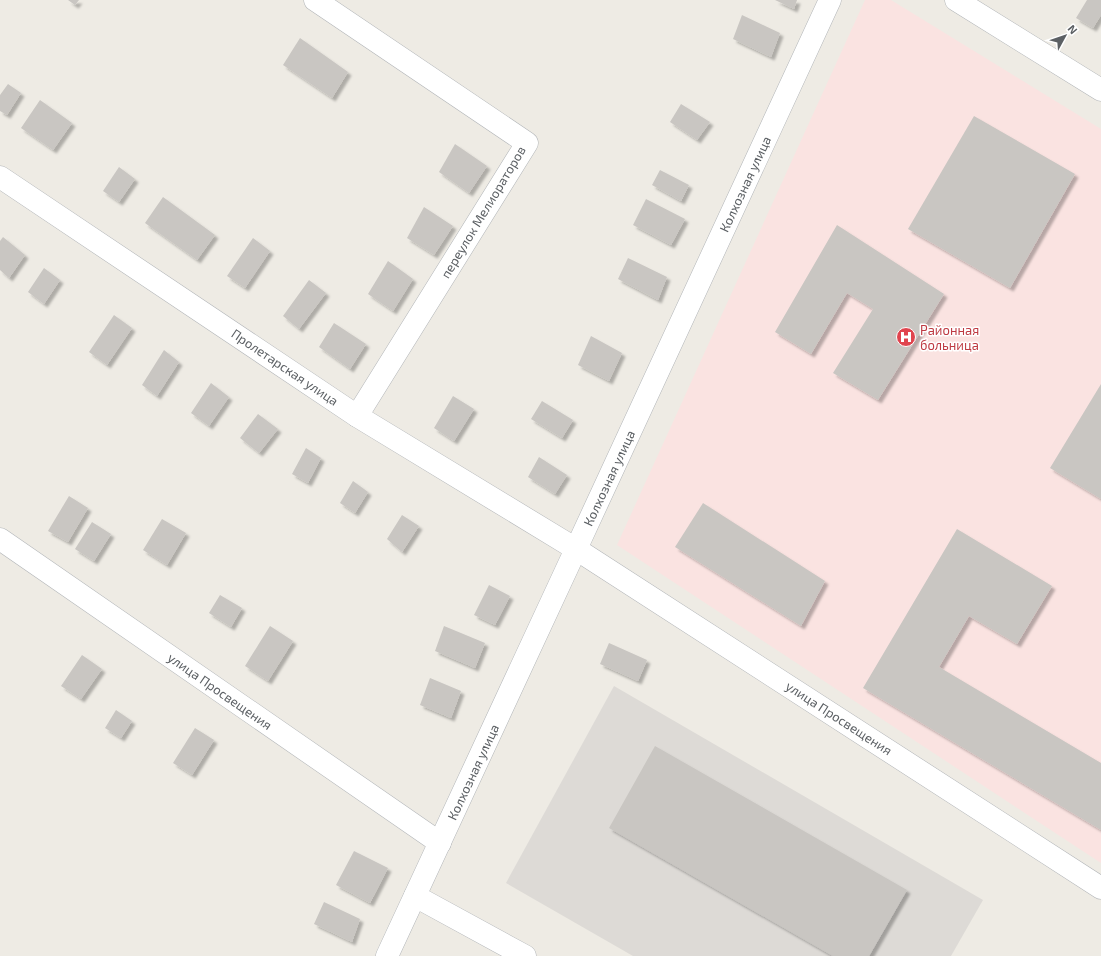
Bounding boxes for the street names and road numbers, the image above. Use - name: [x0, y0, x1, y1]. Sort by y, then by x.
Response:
- street label: Колхозная улица: [716, 134, 774, 234]
- street label: переулок Мелиораторов: [437, 143, 529, 281]
- street label: Пролетарская улица: [228, 325, 342, 409]
- street label: Колхозная улица: [580, 428, 638, 528]
- street label: улица Просвещения: [165, 649, 275, 733]
- street label: улица Просвещения: [783, 678, 895, 758]
- street label: Колхозная улица: [444, 722, 502, 822]

